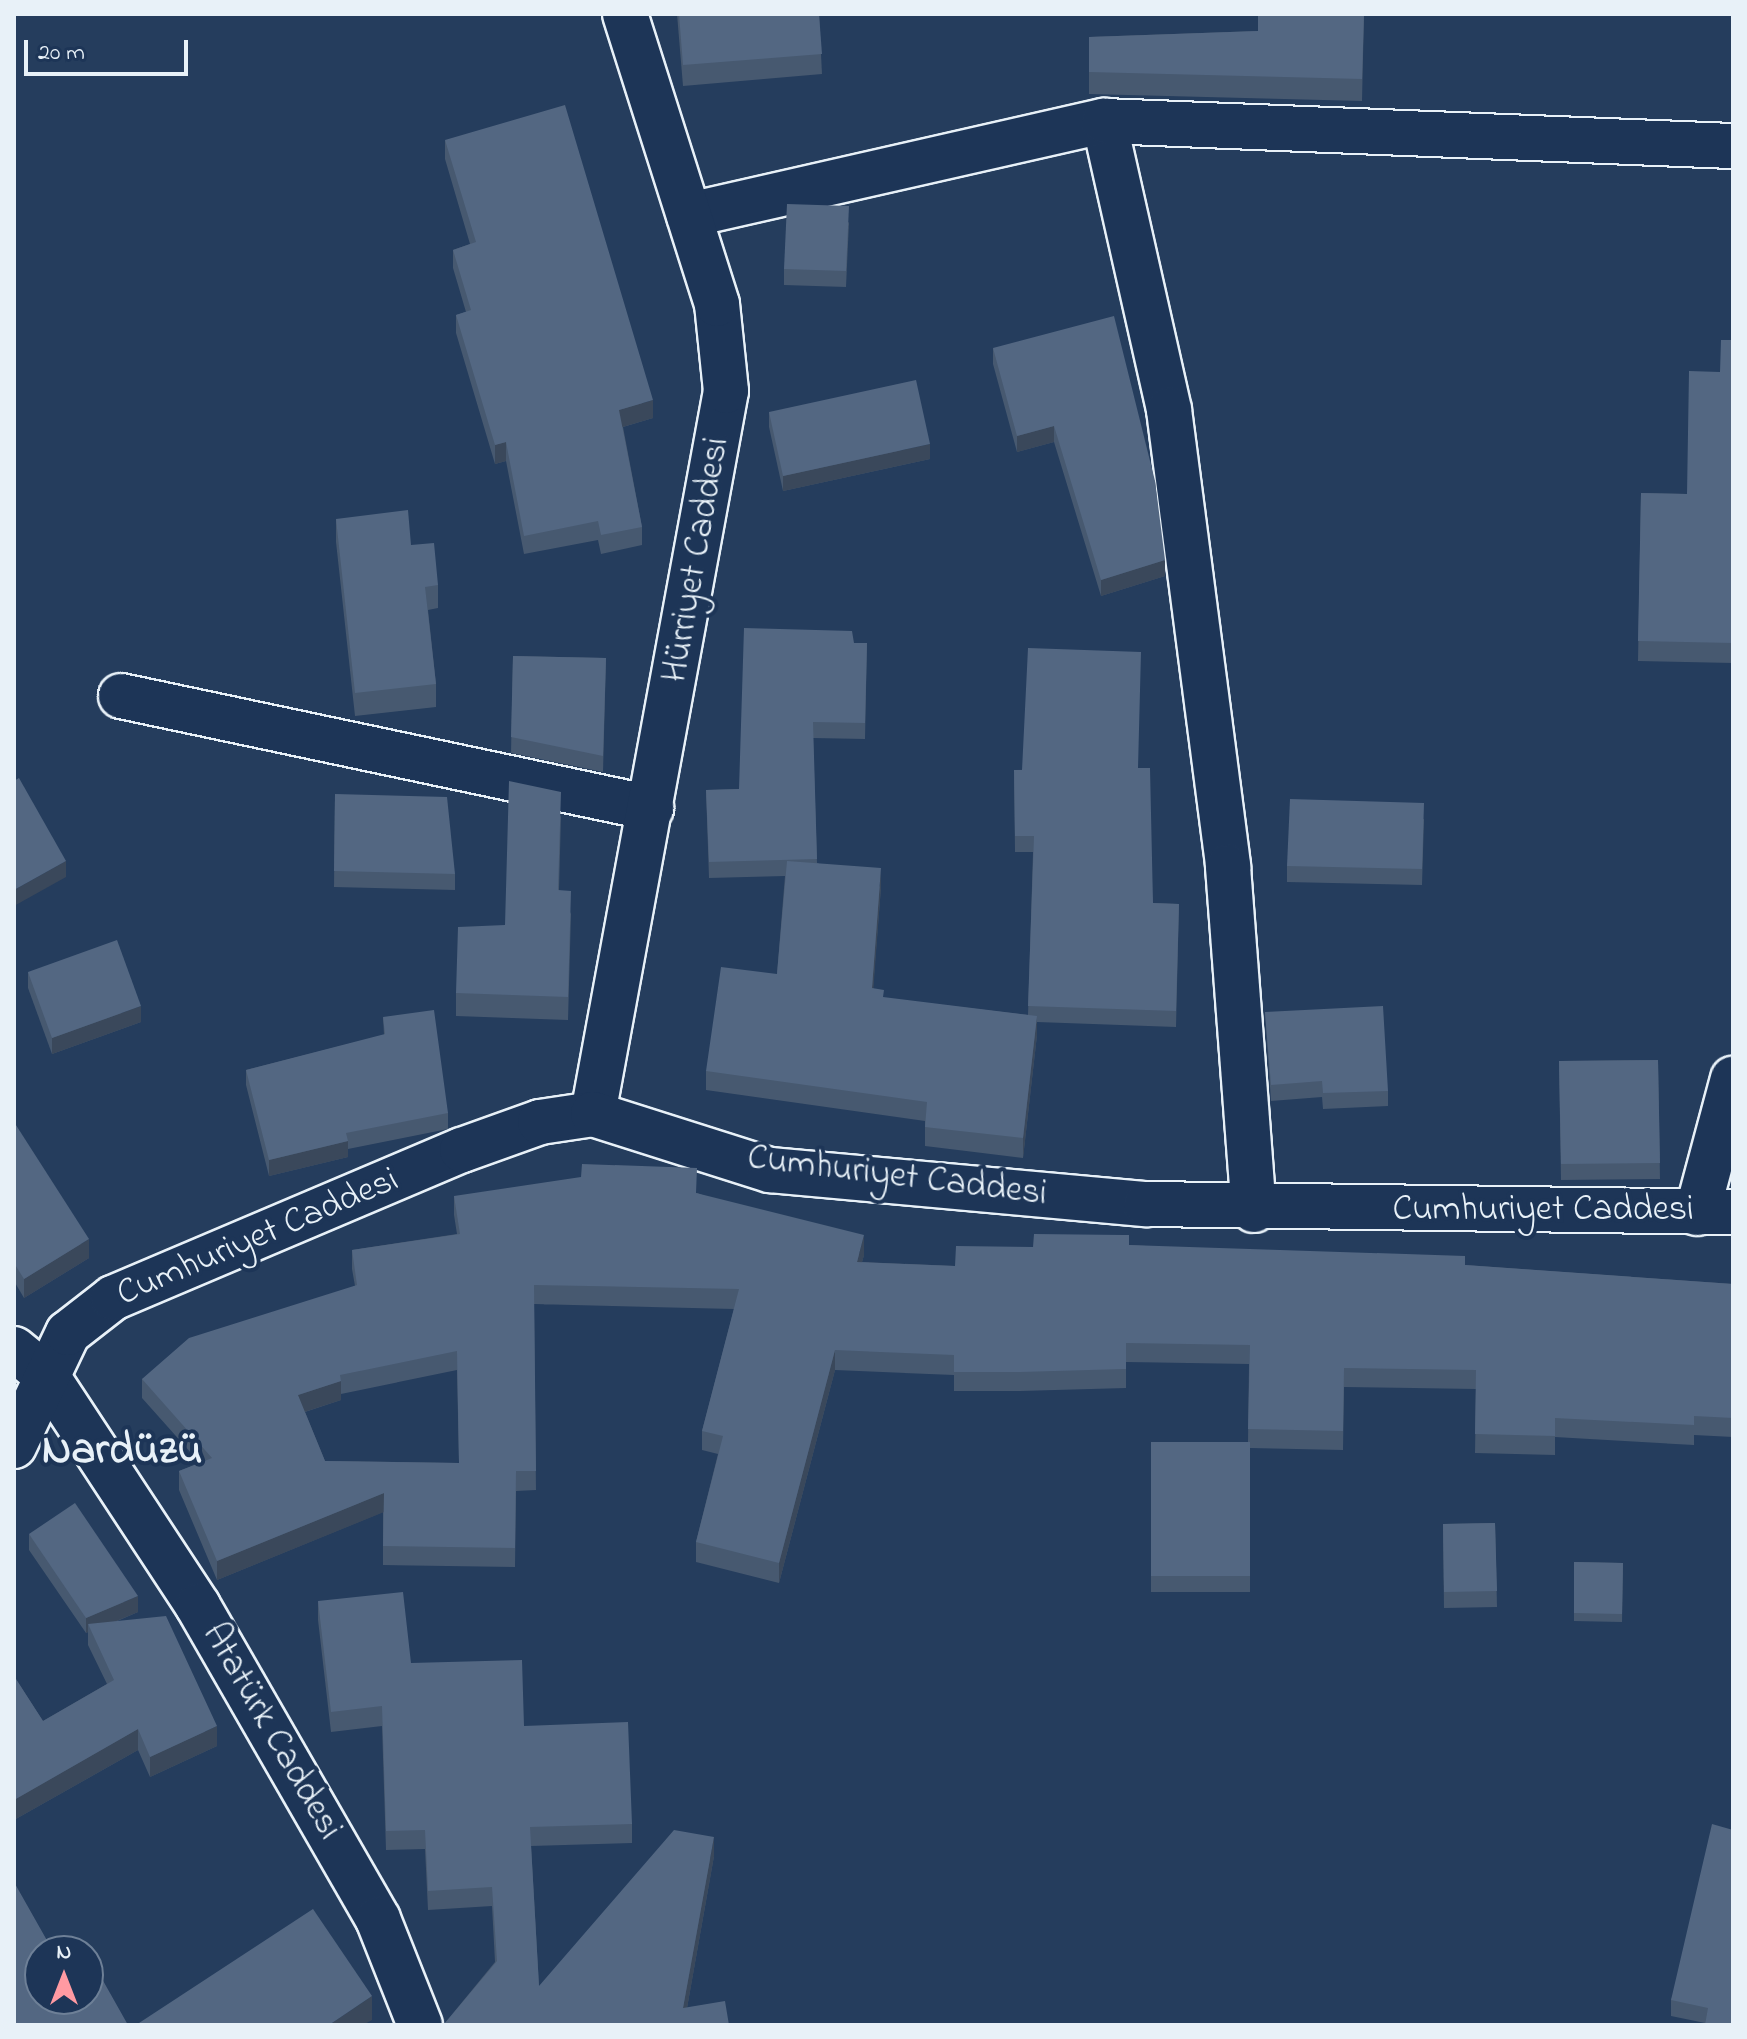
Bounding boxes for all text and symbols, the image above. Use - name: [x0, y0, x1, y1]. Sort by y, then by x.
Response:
- scale bar: [28, 24, 192, 74]
- text: 20 m: [38, 36, 85, 71]
- street label: Hürriyet Caddesi: [654, 434, 740, 686]
- street label: Cumhuriyet Caddesi: [745, 1137, 1049, 1217]
- street label: Cumhuriyet Caddesi: [111, 1159, 405, 1317]
- street label: Cumhuriyet Caddesi: [1392, 1189, 1694, 1233]
- district label: Nardüzü: [42, 1425, 202, 1477]
- street label: Atatürk Caddesi: [192, 1616, 350, 1848]
- north arrow: [24, 1935, 104, 2015]
- text: N: [57, 1937, 71, 1969]

